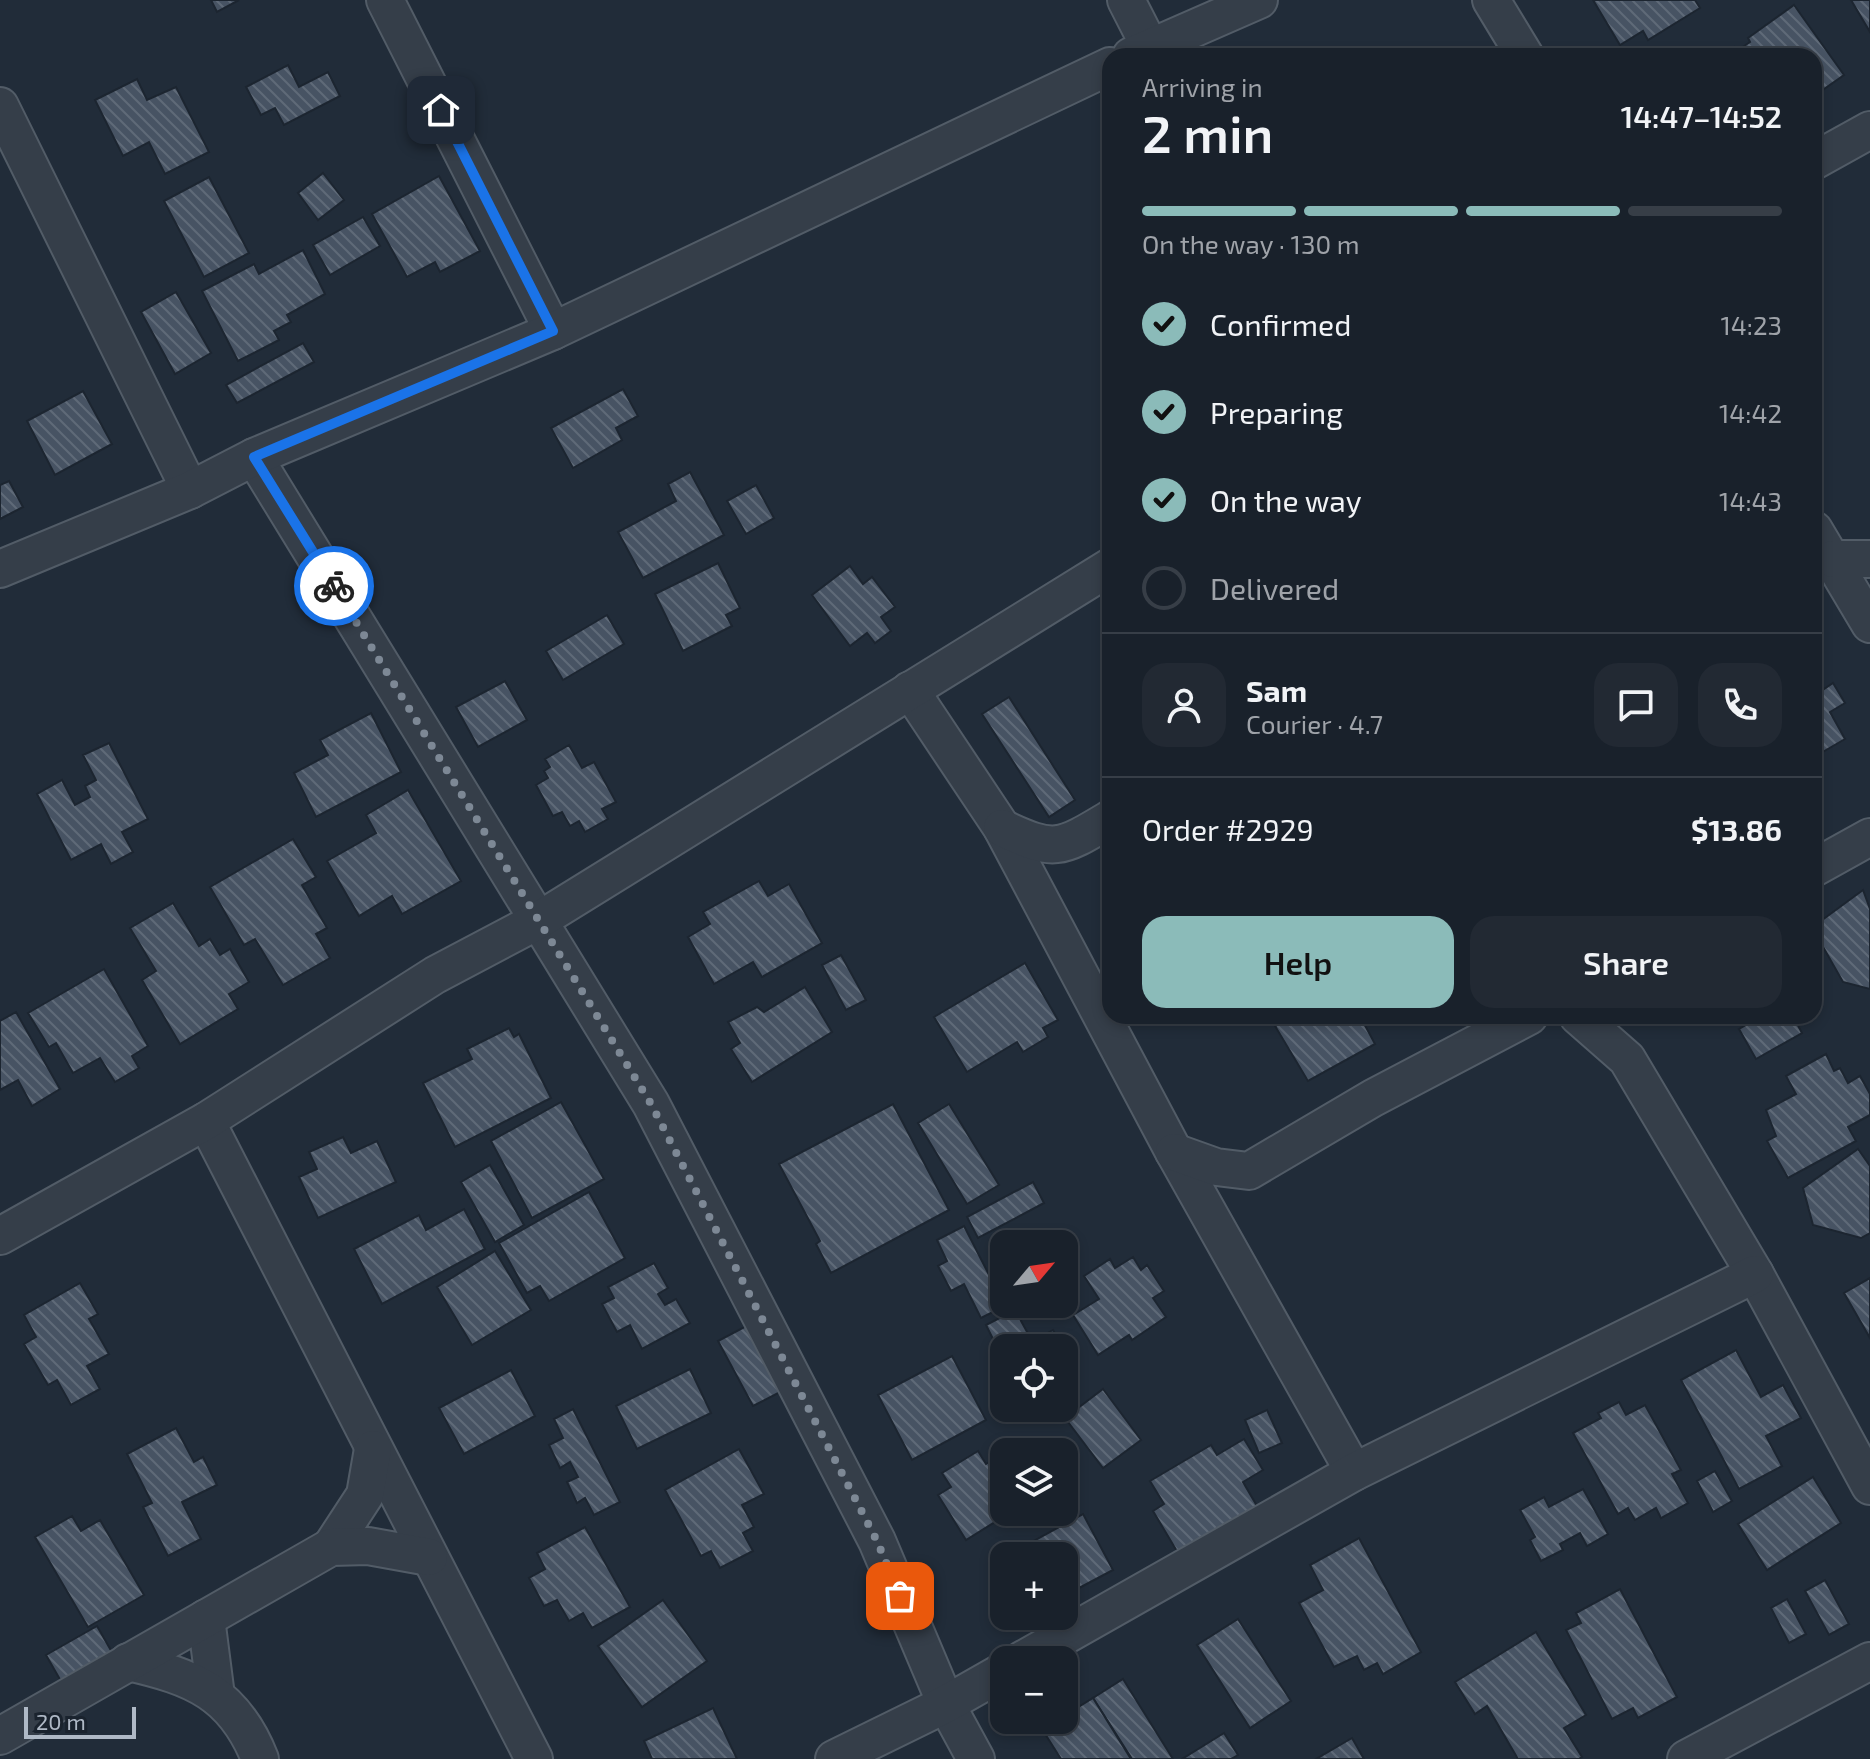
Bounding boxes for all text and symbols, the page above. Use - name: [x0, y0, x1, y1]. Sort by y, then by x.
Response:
- text: Arriving in: [1142, 71, 1263, 102]
- pin: [407, 76, 475, 144]
- icon: home: [419, 88, 463, 132]
- text: 14:47–14:52: [1621, 98, 1782, 134]
- text: 2 min: [1142, 101, 1273, 163]
- text: On the way · 130 m: [1142, 228, 1360, 259]
- icon: check: [1142, 302, 1186, 346]
- text: Confirmed: [1210, 306, 1351, 342]
- text: 14:23: [1720, 309, 1782, 340]
- icon: check: [1142, 390, 1186, 434]
- text: Preparing: [1210, 394, 1343, 430]
- text: 14:42: [1719, 397, 1782, 428]
- icon: check: [1142, 478, 1186, 522]
- text: On the way: [1210, 482, 1362, 518]
- text: 14:43: [1719, 485, 1782, 516]
- courier: [294, 546, 374, 626]
- icon: bike: [312, 564, 356, 608]
- text: Delivered: [1210, 570, 1339, 606]
- button: person: [1142, 663, 1226, 747]
- button: chat: [1594, 663, 1678, 747]
- button: phone: [1698, 663, 1782, 747]
- text: Sam: [1246, 672, 1307, 708]
- text: Courier · 4.7: [1246, 708, 1383, 739]
- text: Order #2929: [1142, 811, 1314, 847]
- text: $13.86: [1691, 811, 1782, 847]
- button: Help: [1142, 916, 1454, 1008]
- button: Share: [1470, 916, 1782, 1008]
- north arrow: [990, 1230, 1078, 1318]
- map controls: [990, 1230, 1078, 1734]
- button: locate: [990, 1334, 1078, 1422]
- button: layers: [990, 1438, 1078, 1526]
- button: +: [990, 1542, 1078, 1630]
- pin: [866, 1562, 934, 1630]
- icon: bag: [878, 1574, 922, 1618]
- button: −: [990, 1646, 1078, 1734]
- scale bar: [24, 1703, 136, 1739]
- text: 20 m: [36, 1708, 86, 1734]

